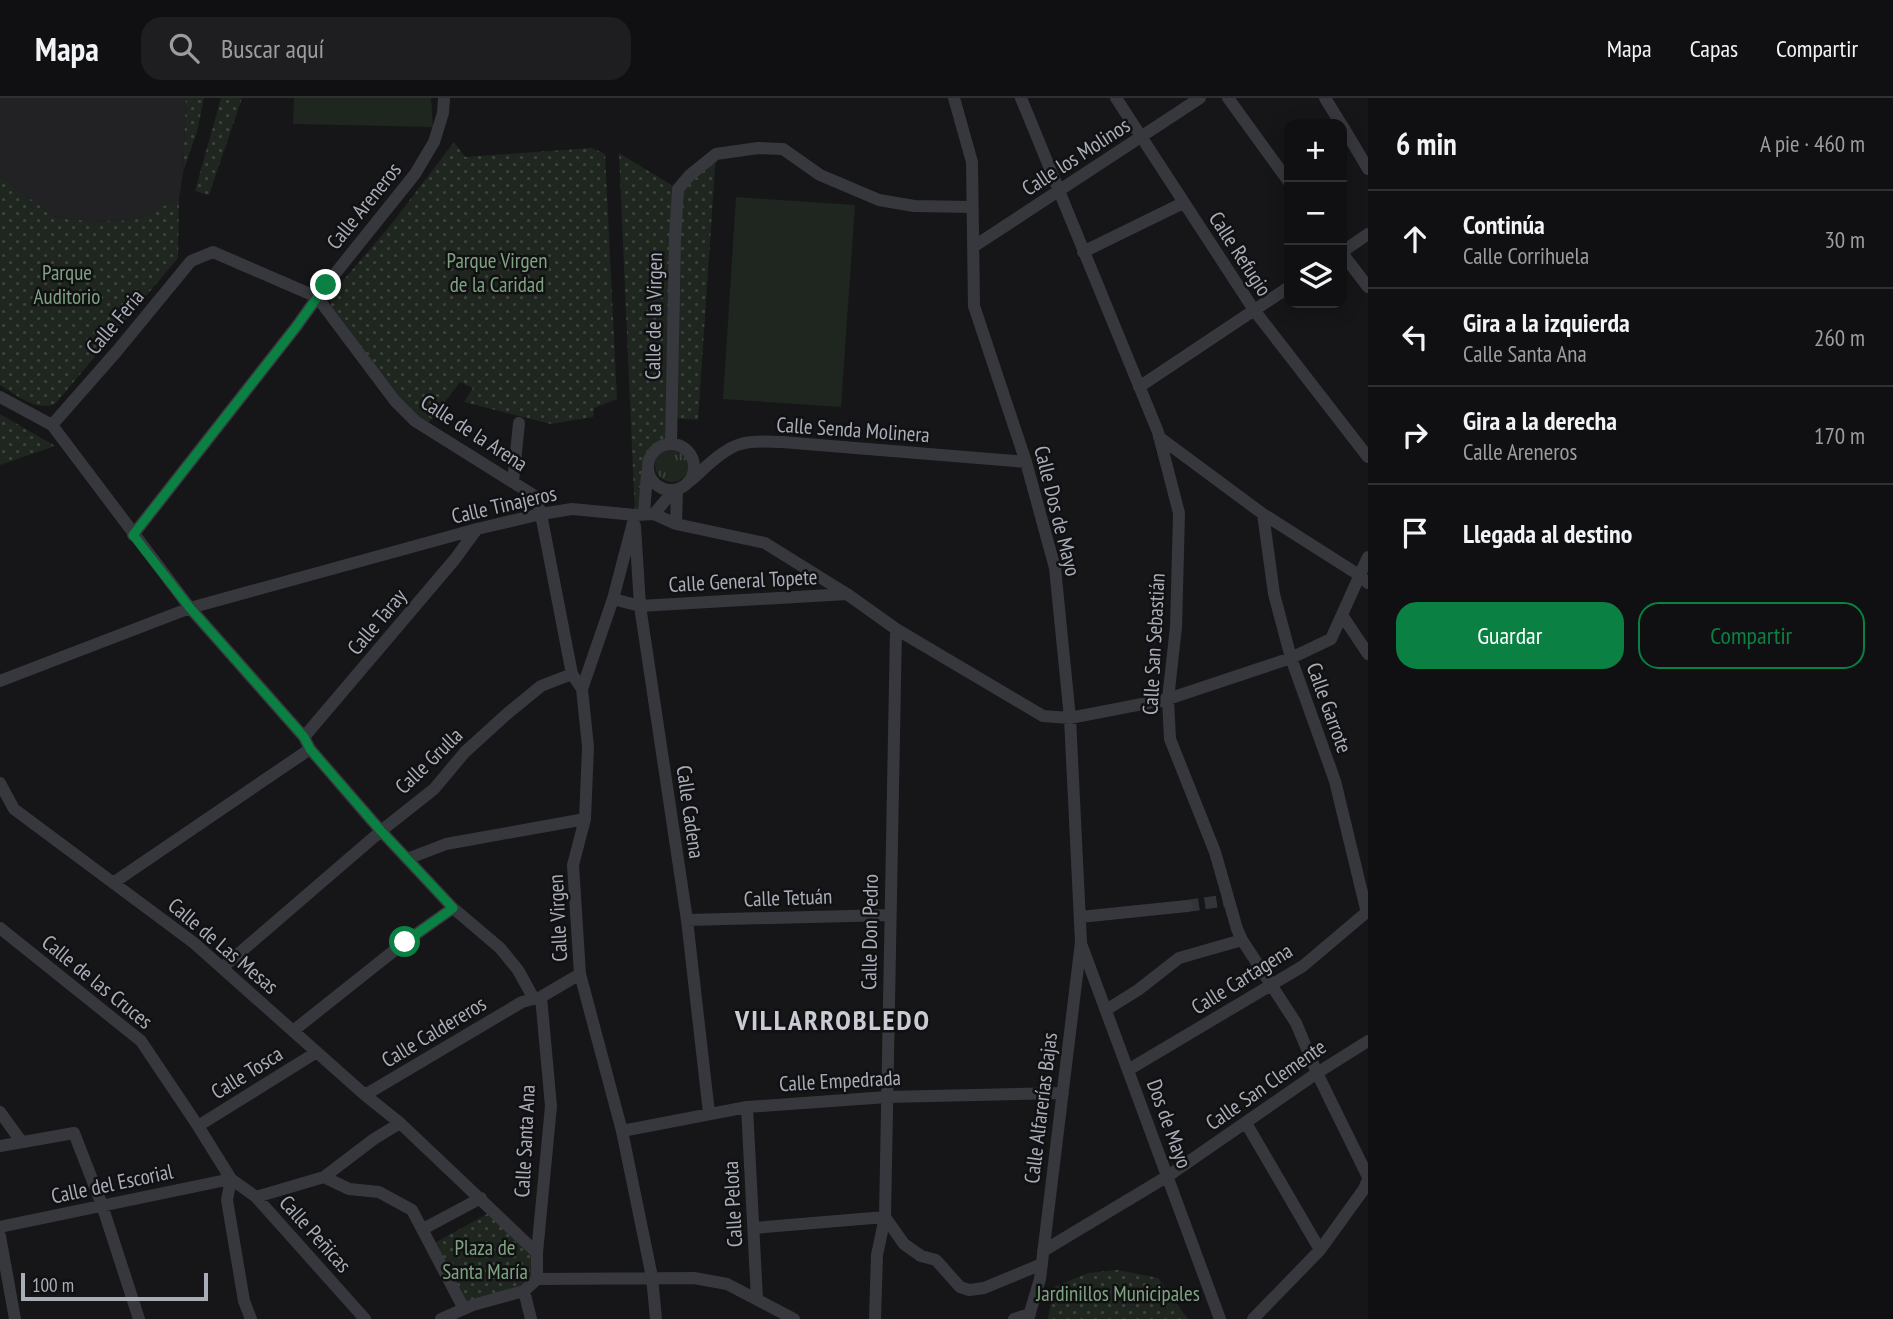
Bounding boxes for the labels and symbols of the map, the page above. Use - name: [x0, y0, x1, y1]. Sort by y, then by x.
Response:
- street label: Calle los Molinos: [1017, 112, 1135, 202]
- street label: Calle Areneros: [320, 157, 407, 255]
- street label: Calle Refugio: [1203, 206, 1278, 301]
- park label: Parque Virgen de la Caridad: [447, 247, 547, 298]
- street label: Calle de la Virgen: [639, 252, 668, 380]
- park label: Parque Auditorio: [34, 259, 100, 310]
- route end: [310, 269, 341, 300]
- street label: Calle Feria: [80, 284, 150, 360]
- street label: Calle de la Arena: [416, 388, 533, 477]
- street label: Calle Senda Molinera: [776, 411, 931, 448]
- street label: Calle Dos de Mayo: [1028, 443, 1087, 579]
- street label: Calle Tinajeros: [449, 479, 559, 530]
- street label: Calle General Topete: [668, 563, 818, 598]
- street label: Calle San Sebastián: [1136, 572, 1171, 716]
- street label: Calle Taray: [341, 583, 412, 660]
- street label: Calle Garrote: [1301, 659, 1358, 757]
- street label: Calle Grulla: [389, 722, 468, 800]
- street label: Calle Cadena: [671, 764, 710, 860]
- street label: Calle Virgen: [542, 874, 573, 962]
- street label: Calle Don Pedro: [855, 874, 884, 990]
- street label: Calle Tetuán: [743, 882, 833, 913]
- street label: Calle de Las Mesas: [163, 892, 284, 1000]
- route start: [389, 926, 420, 957]
- street label: Calle de las Cruces: [36, 929, 158, 1035]
- street label: Calle Cartagena: [1186, 937, 1297, 1020]
- street label: Calle Caldereros: [376, 990, 491, 1073]
- district label: VILLARROBLEDO: [734, 1001, 931, 1038]
- street label: Calle Alfarerías Bajas: [1018, 1031, 1063, 1185]
- street label: Calle San Clemente: [1200, 1033, 1331, 1136]
- street label: Calle Tosca: [206, 1040, 288, 1105]
- street label: Calle Empedrada: [778, 1064, 902, 1097]
- street label: Dos de Mayo: [1141, 1076, 1198, 1172]
- street label: Calle Santa Ana: [508, 1084, 541, 1198]
- street label: Calle del Escorial: [49, 1157, 175, 1210]
- street label: Calle Pelota: [717, 1160, 748, 1248]
- street label: Calle Peñicas: [274, 1189, 357, 1278]
- park label: Plaza de Santa María: [442, 1234, 528, 1285]
- scale bar: [21, 1270, 208, 1302]
- park label: Jardinillos Municipales: [1035, 1280, 1200, 1307]

